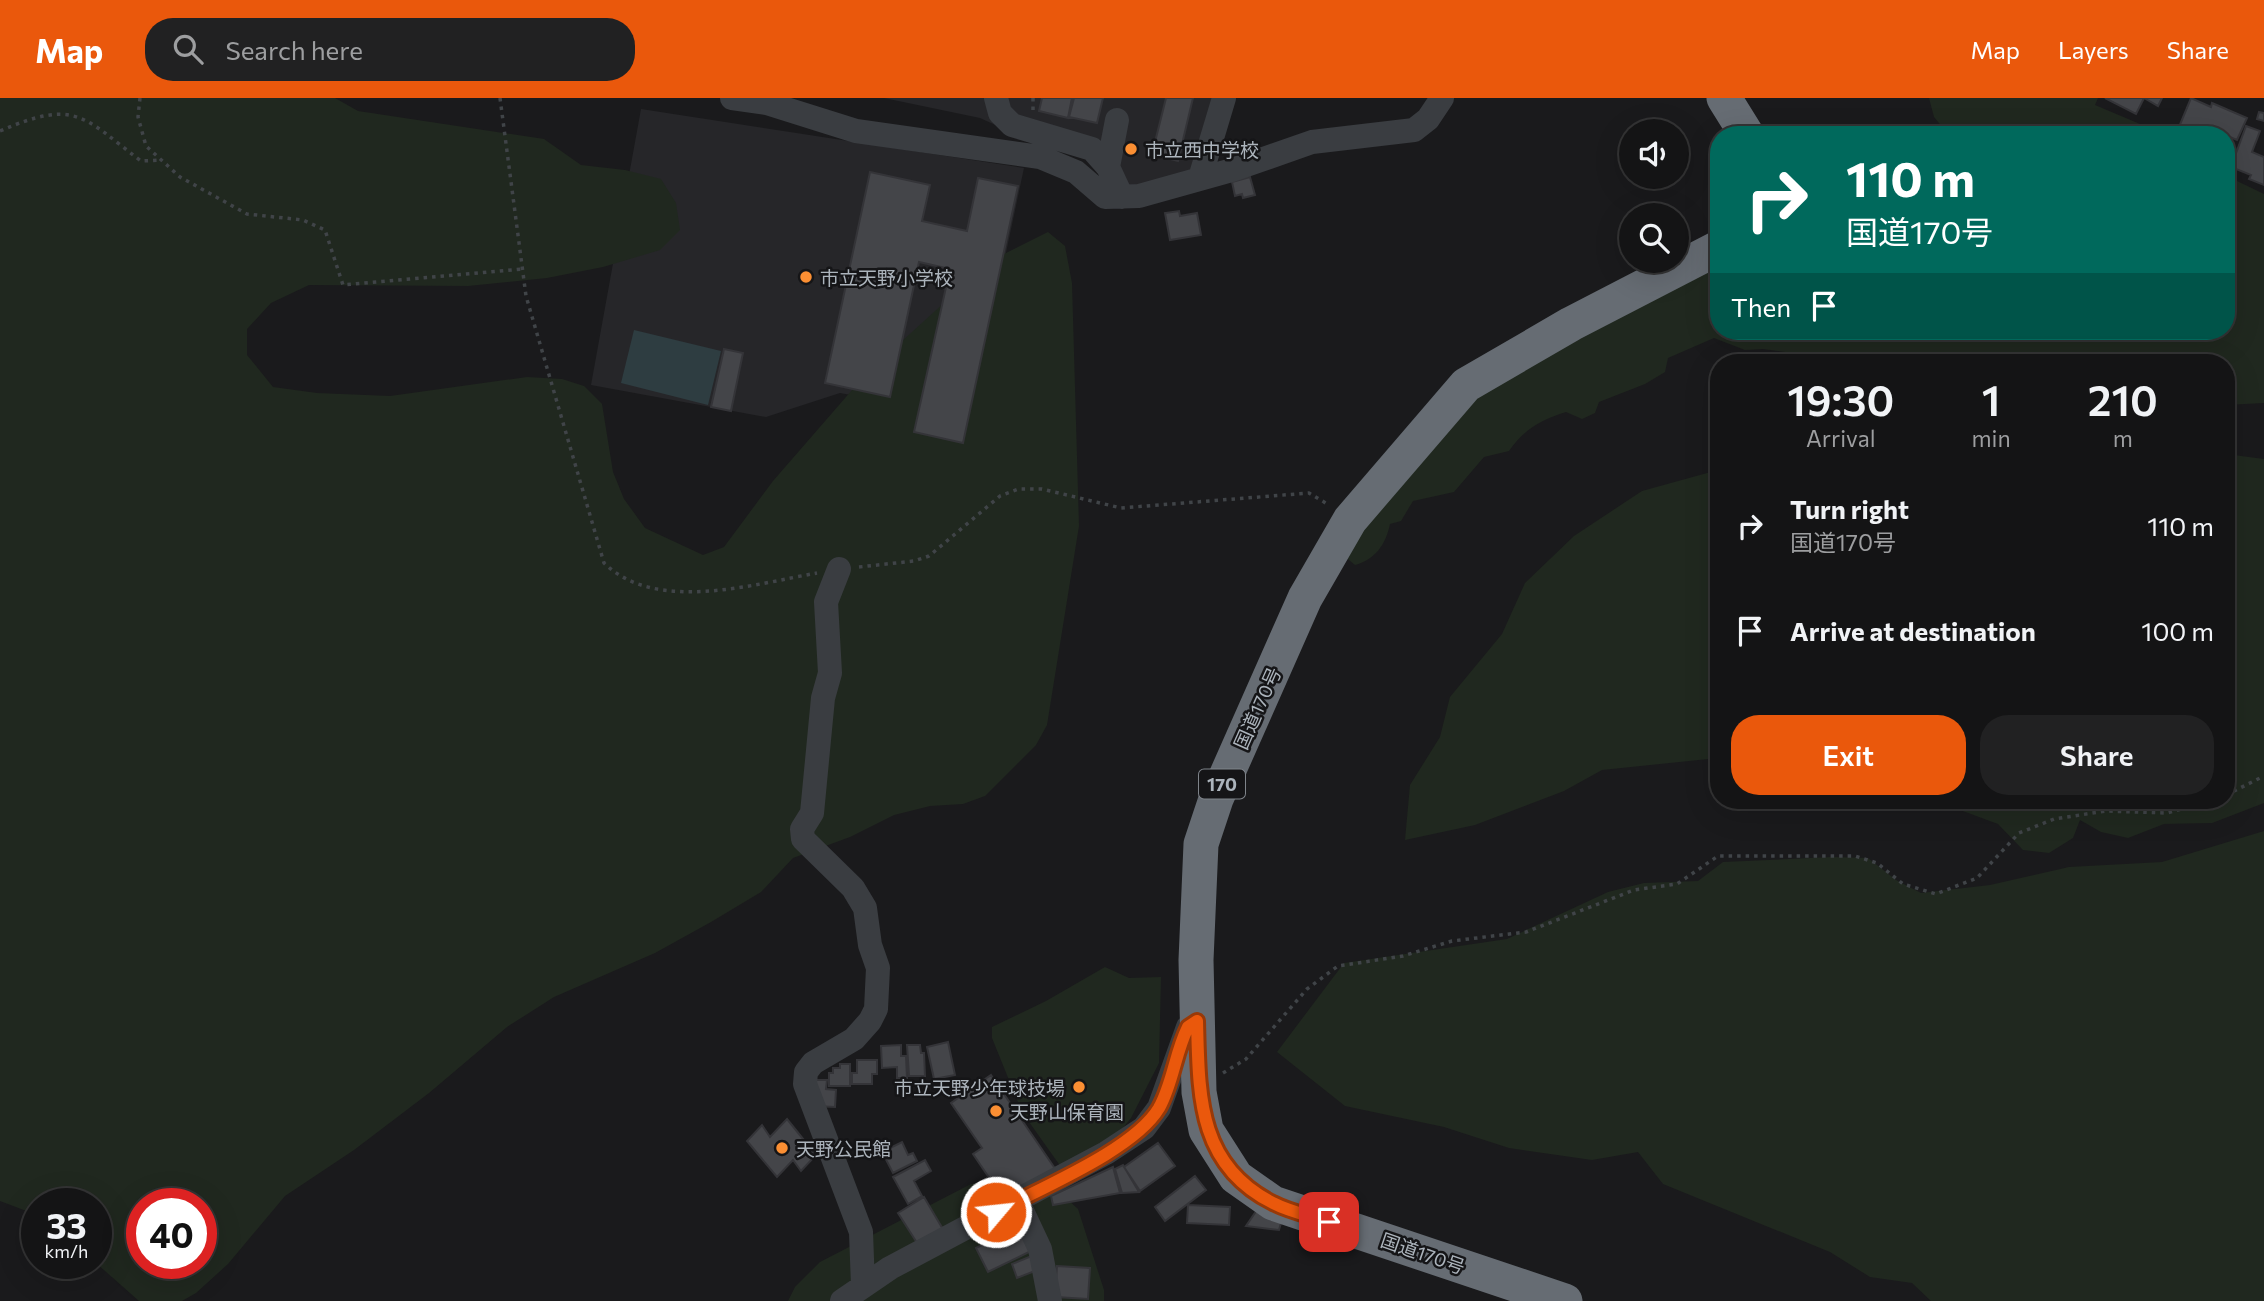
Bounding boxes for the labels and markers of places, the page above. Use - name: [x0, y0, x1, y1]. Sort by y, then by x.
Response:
- place label: 市立西中学校: [1145, 138, 1259, 161]
- marker: 市立西中学校: [1123, 141, 1139, 157]
- place label: 市立天野小学校: [820, 266, 953, 289]
- marker: 市立天野小学校: [798, 269, 814, 285]
- place label: 市立天野少年球技場: [894, 1076, 1065, 1099]
- marker: 市立天野少年球技場: [1071, 1079, 1087, 1095]
- place label: 天野山保育園: [1010, 1100, 1124, 1123]
- marker: 天野山保育園: [988, 1103, 1004, 1119]
- place label: 天野公民館: [796, 1137, 891, 1160]
- marker: 天野公民館: [774, 1140, 790, 1156]
- pin: [1299, 1192, 1359, 1252]

